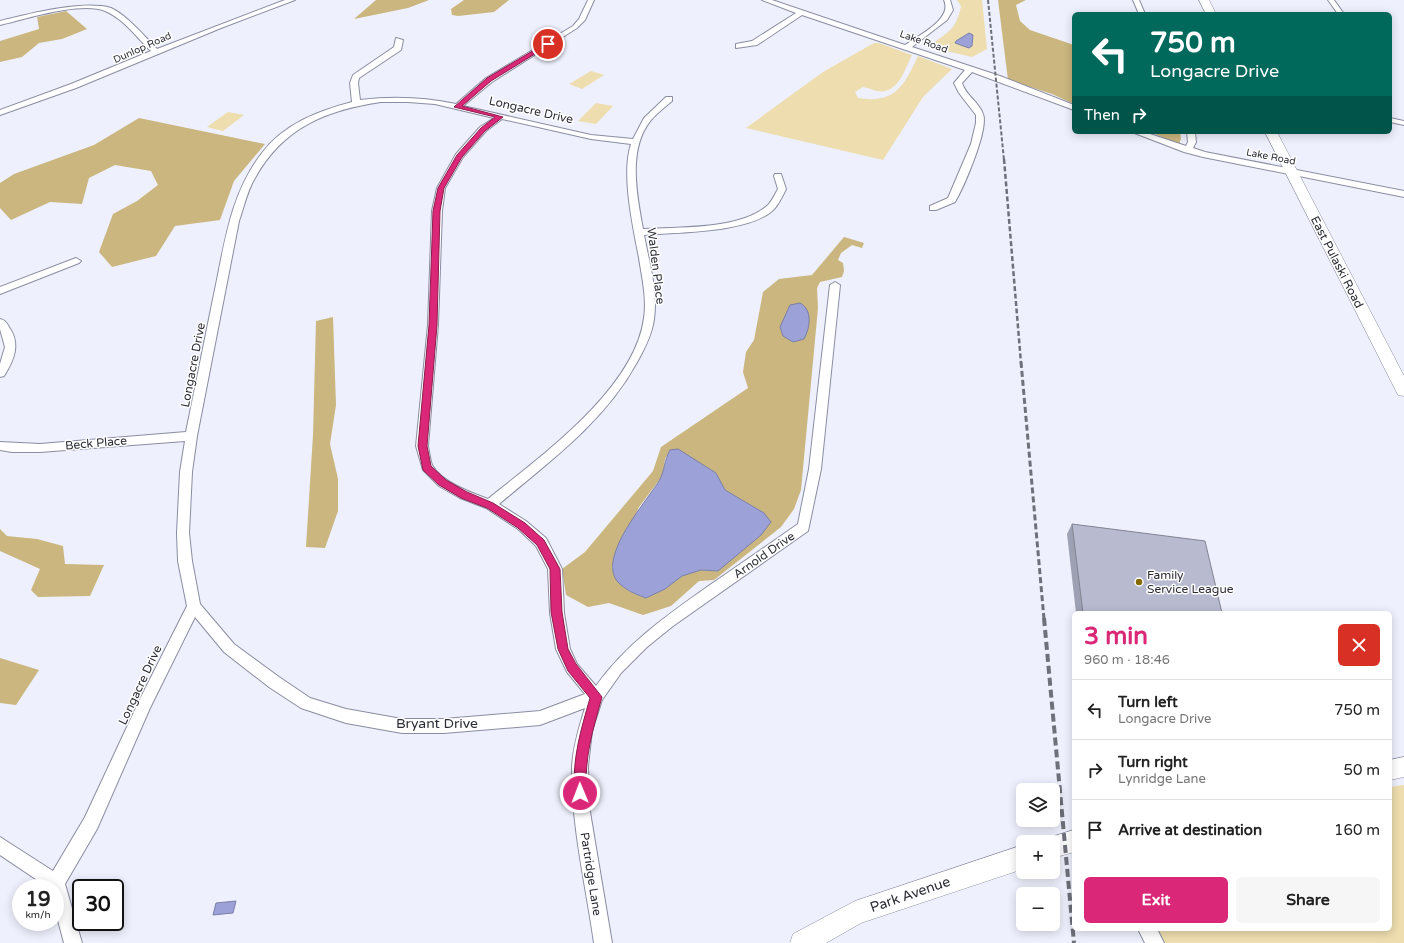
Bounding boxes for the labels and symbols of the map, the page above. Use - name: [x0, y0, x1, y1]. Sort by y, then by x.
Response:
- pin: [531, 27, 565, 61]
- street label: Lake Road: [898, 28, 949, 56]
- street label: Dunlop Road: [112, 30, 173, 66]
- street label: Longacre Drive: [487, 93, 575, 127]
- street label: Lake Road: [1245, 146, 1297, 168]
- street label: East Pulaski Road: [1308, 214, 1366, 310]
- street label: Walden Place: [644, 227, 668, 305]
- street label: Longacre Drive: [178, 321, 208, 409]
- street label: Beck Place: [65, 433, 128, 453]
- street label: Arnold Drive: [731, 529, 797, 581]
- place label: Family Service League: [1147, 568, 1234, 596]
- marker: Family Service League: [1134, 577, 1144, 587]
- street label: Longacre Drive: [115, 643, 165, 727]
- street label: Bryant Drive: [396, 715, 478, 732]
- position arrow: [559, 772, 601, 814]
- street label: Partridge Lane: [578, 831, 605, 917]
- street label: Park Avenue: [868, 873, 953, 916]
- speed limit sign: 30: [72, 879, 124, 931]

